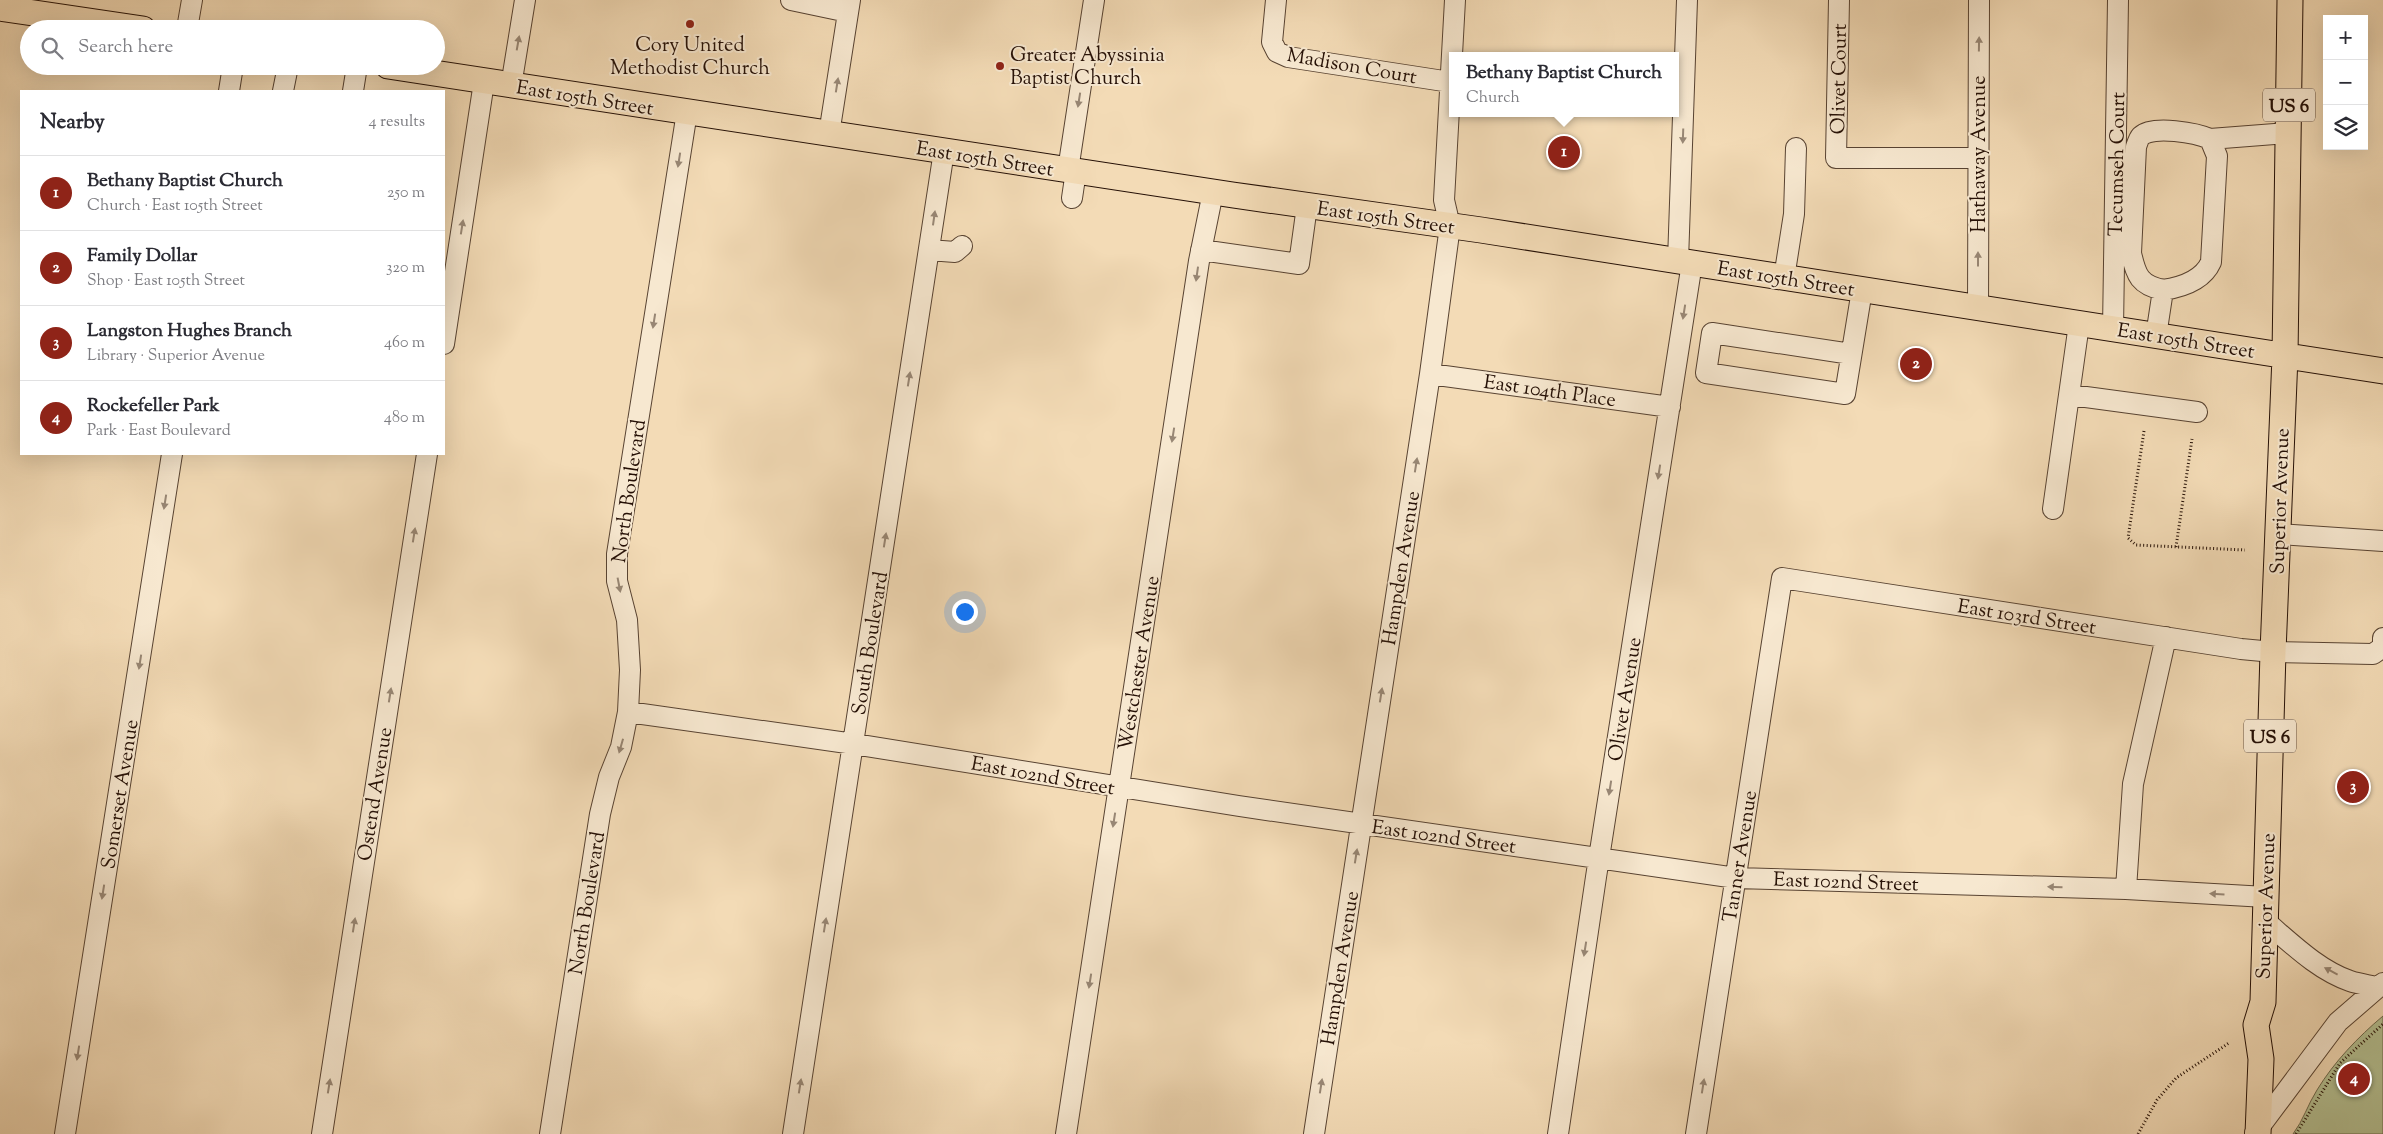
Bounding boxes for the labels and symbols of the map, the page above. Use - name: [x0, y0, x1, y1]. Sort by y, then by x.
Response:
- marker: Cory United Methodist Church: [684, 18, 696, 30]
- street label: Olivet Court: [1825, 23, 1856, 135]
- place label: Cory United Methodist Church: [610, 32, 770, 84]
- one-way arrow: [514, 34, 522, 50]
- one-way arrow: [1975, 36, 1983, 52]
- place label: Greater Abyssinia Baptist Church: [1010, 42, 1165, 94]
- street label: Madison Court: [1284, 42, 1419, 93]
- marker: Greater Abyssinia Baptist Church: [994, 60, 1006, 72]
- street label: East 105th Street: [514, 74, 656, 125]
- street label: Hathaway Avenue: [1966, 75, 1995, 233]
- one-way arrow: [833, 77, 841, 93]
- road number: US 6: [2263, 88, 2315, 122]
- one-way arrow: [1075, 92, 1083, 108]
- street label: Tecumseh Court: [2103, 92, 2134, 236]
- one-way arrow: [1678, 128, 1686, 144]
- pin: 1: [1548, 133, 1580, 171]
- street label: East 105th Street: [914, 135, 1056, 186]
- one-way arrow: [675, 153, 683, 169]
- street label: East 105th Street: [1315, 195, 1457, 244]
- one-way arrow: [930, 210, 938, 226]
- one-way arrow: [458, 219, 466, 235]
- one-way arrow: [1974, 251, 1982, 267]
- street label: East 105th Street: [1715, 255, 1857, 306]
- one-way arrow: [1193, 266, 1201, 282]
- one-way arrow: [1680, 304, 1688, 320]
- one-way arrow: [649, 313, 657, 329]
- street label: East 105th Street: [2115, 317, 2257, 368]
- pin: 2: [1900, 345, 1932, 383]
- street label: East 104th Place: [1482, 369, 1618, 416]
- one-way arrow: [906, 371, 914, 387]
- street label: North Boulevard: [606, 418, 655, 565]
- one-way arrow: [1169, 427, 1177, 443]
- street label: Superior Avenue: [2264, 427, 2299, 575]
- one-way arrow: [1412, 457, 1420, 473]
- one-way arrow: [1655, 464, 1663, 480]
- street label: Hampden Avenue: [1376, 489, 1429, 648]
- one-way arrow: [160, 494, 168, 510]
- one-way arrow: [411, 526, 419, 542]
- one-way arrow: [881, 531, 889, 547]
- street label: South Boulevard: [846, 570, 897, 717]
- street label: Westchester Avenue: [1112, 574, 1169, 753]
- one-way arrow: [615, 578, 623, 593]
- street label: East 103rd Street: [1955, 593, 2098, 644]
- your location: [952, 599, 978, 625]
- street label: Olivet Avenue: [1602, 635, 1651, 764]
- one-way arrow: [135, 655, 143, 671]
- one-way arrow: [386, 687, 394, 703]
- one-way arrow: [1377, 687, 1385, 703]
- street label: Somerset Avenue: [95, 718, 148, 871]
- road number: US 6: [2244, 719, 2296, 752]
- street label: Ostend Avenue: [352, 725, 401, 863]
- one-way arrow: [616, 738, 624, 753]
- street label: East 102nd Street: [968, 751, 1117, 804]
- pin: 3: [2337, 768, 2369, 806]
- one-way arrow: [1605, 781, 1613, 797]
- street label: Tanner Avenue: [1717, 789, 1766, 924]
- one-way arrow: [1110, 813, 1118, 829]
- street label: East 102nd Street: [1370, 814, 1518, 863]
- street label: North Boulevard: [563, 830, 614, 977]
- street label: Superior Avenue: [2250, 832, 2285, 980]
- one-way arrow: [1353, 848, 1361, 864]
- street label: East 102nd Street: [1773, 866, 1919, 901]
- one-way arrow: [2047, 883, 2063, 891]
- one-way arrow: [99, 884, 107, 900]
- street label: Hampden Avenue: [1315, 889, 1368, 1048]
- one-way arrow: [2209, 890, 2225, 898]
- one-way arrow: [350, 917, 358, 933]
- one-way arrow: [822, 917, 830, 933]
- one-way arrow: [1580, 941, 1588, 957]
- one-way arrow: [2324, 967, 2338, 975]
- one-way arrow: [1085, 973, 1093, 989]
- one-way arrow: [74, 1045, 82, 1061]
- pin: 4: [2338, 1060, 2370, 1098]
- one-way arrow: [326, 1077, 334, 1093]
- one-way arrow: [797, 1077, 805, 1093]
- one-way arrow: [1318, 1077, 1326, 1093]
- one-way arrow: [1700, 1077, 1708, 1093]

